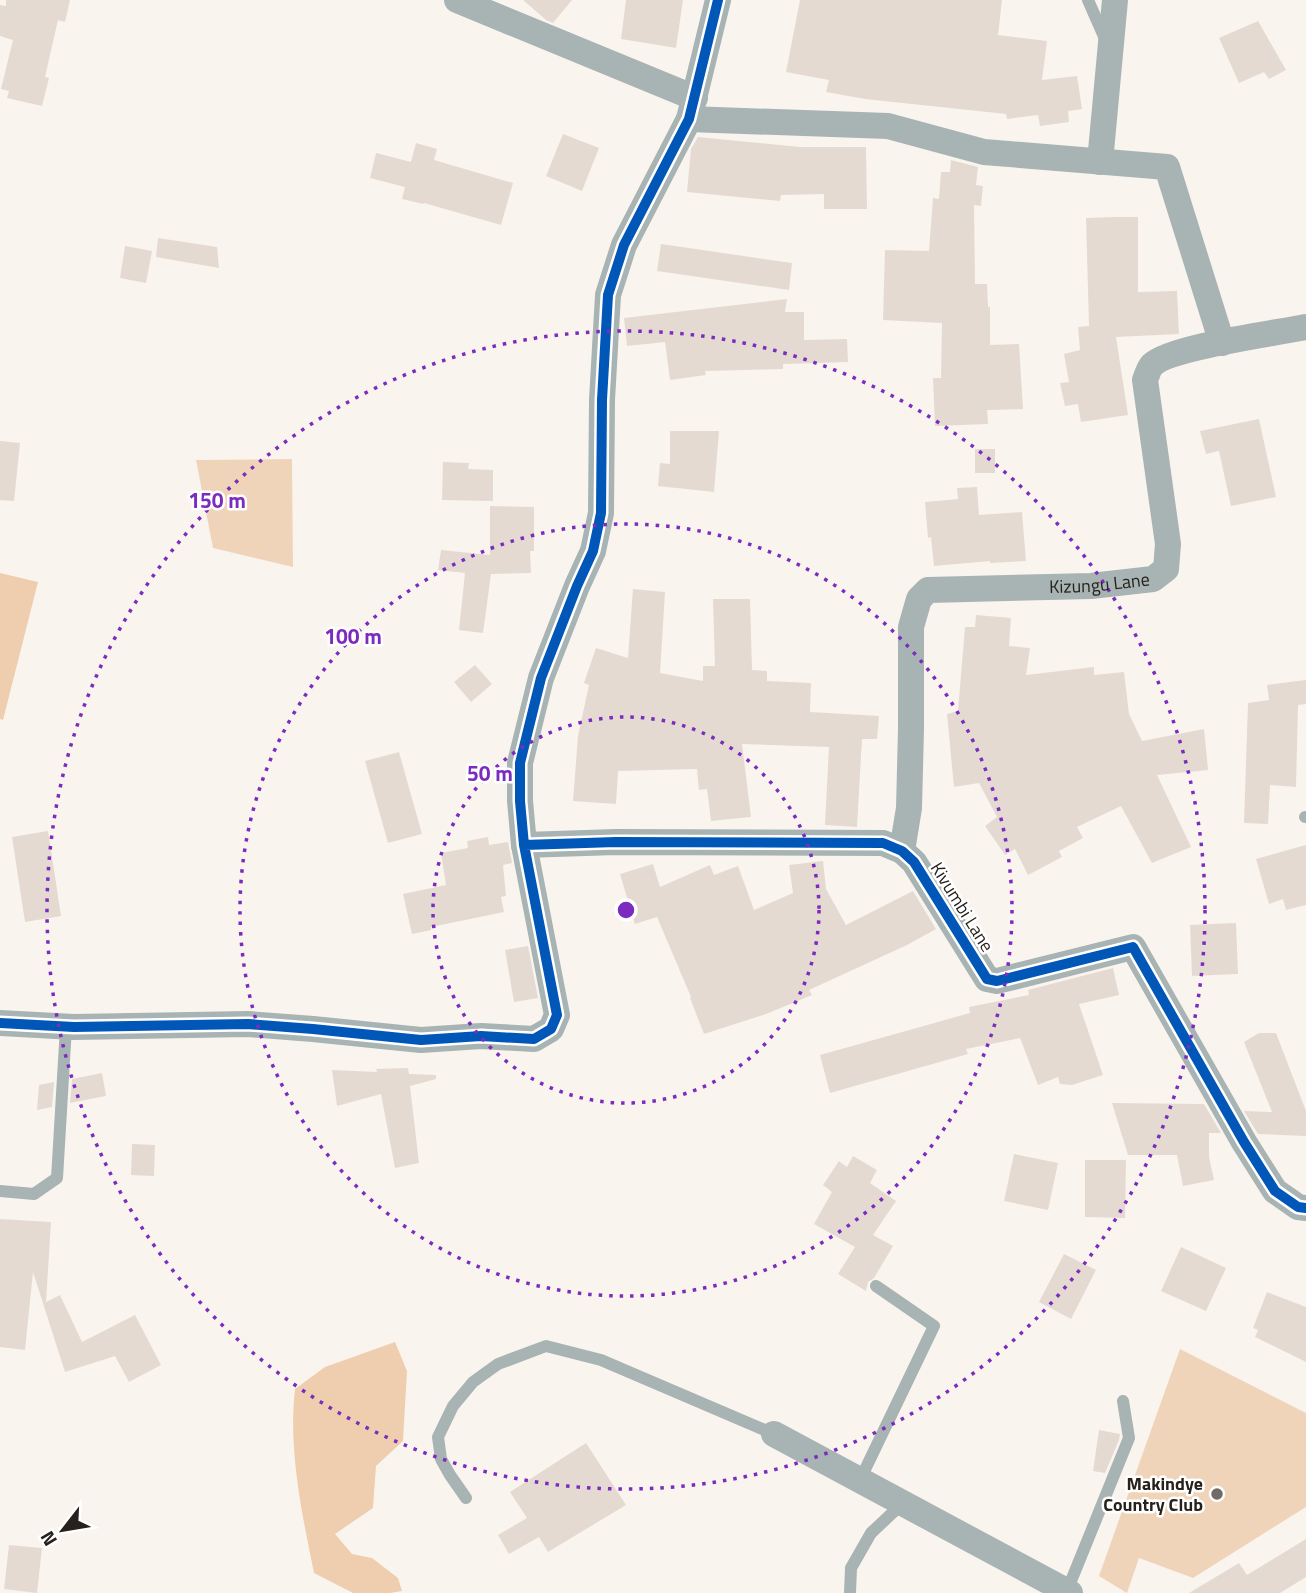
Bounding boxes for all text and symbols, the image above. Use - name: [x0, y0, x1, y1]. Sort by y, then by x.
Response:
- text: 150 m: [188, 484, 246, 516]
- street label: Kizungu Lane: [1049, 565, 1151, 600]
- text: 100 m: [324, 620, 382, 652]
- text: 50 m: [467, 757, 513, 789]
- street label: Kivumbi Lane: [924, 857, 1001, 957]
- centre of rings: [614, 898, 638, 922]
- place label: Makindye Country Club: [1103, 1470, 1203, 1518]
- marker: Makindye Country Club: [1209, 1486, 1225, 1502]
- north arrow: [28, 1495, 98, 1565]
- text: N: [32, 1526, 64, 1552]

